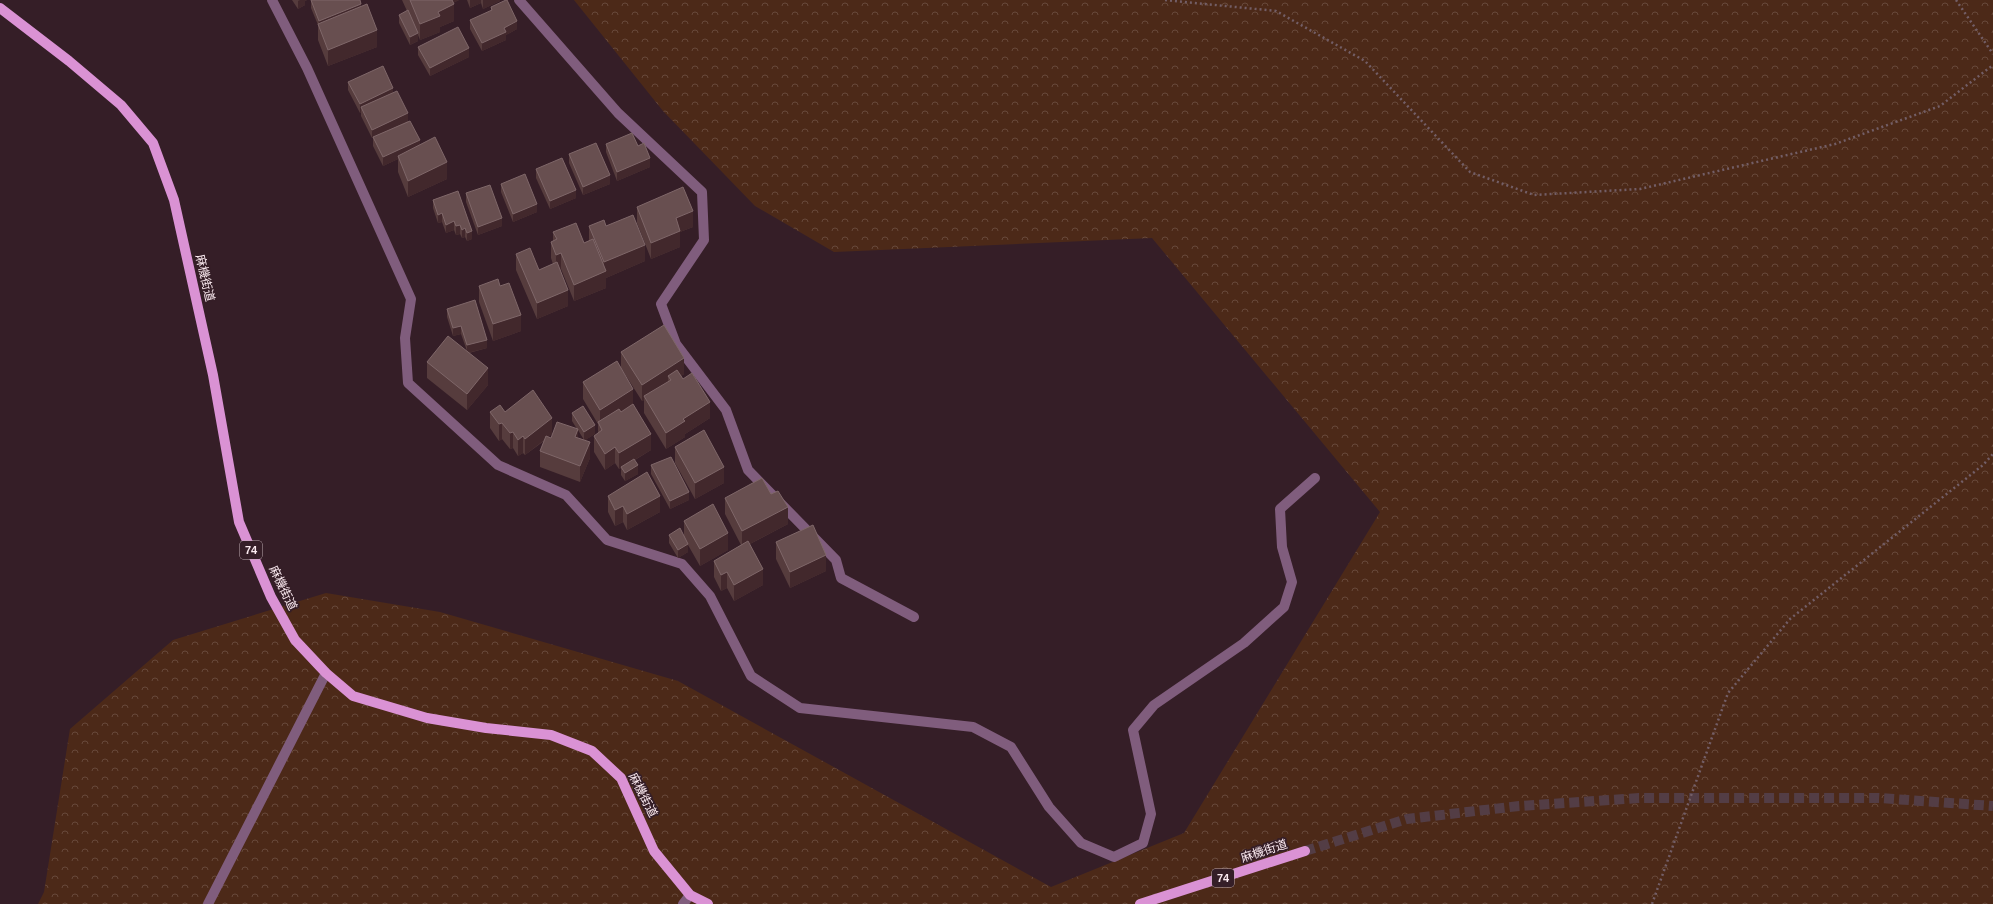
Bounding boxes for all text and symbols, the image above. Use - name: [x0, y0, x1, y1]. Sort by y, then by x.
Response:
- street label: 麻機街道: [193, 253, 217, 303]
- road number: 74: [240, 541, 262, 559]
- street label: 麻機街道: [266, 563, 300, 613]
- street label: 麻機街道: [626, 770, 660, 820]
- street label: 麻機街道: [1239, 837, 1289, 865]
- road number: 74: [1212, 869, 1234, 887]

